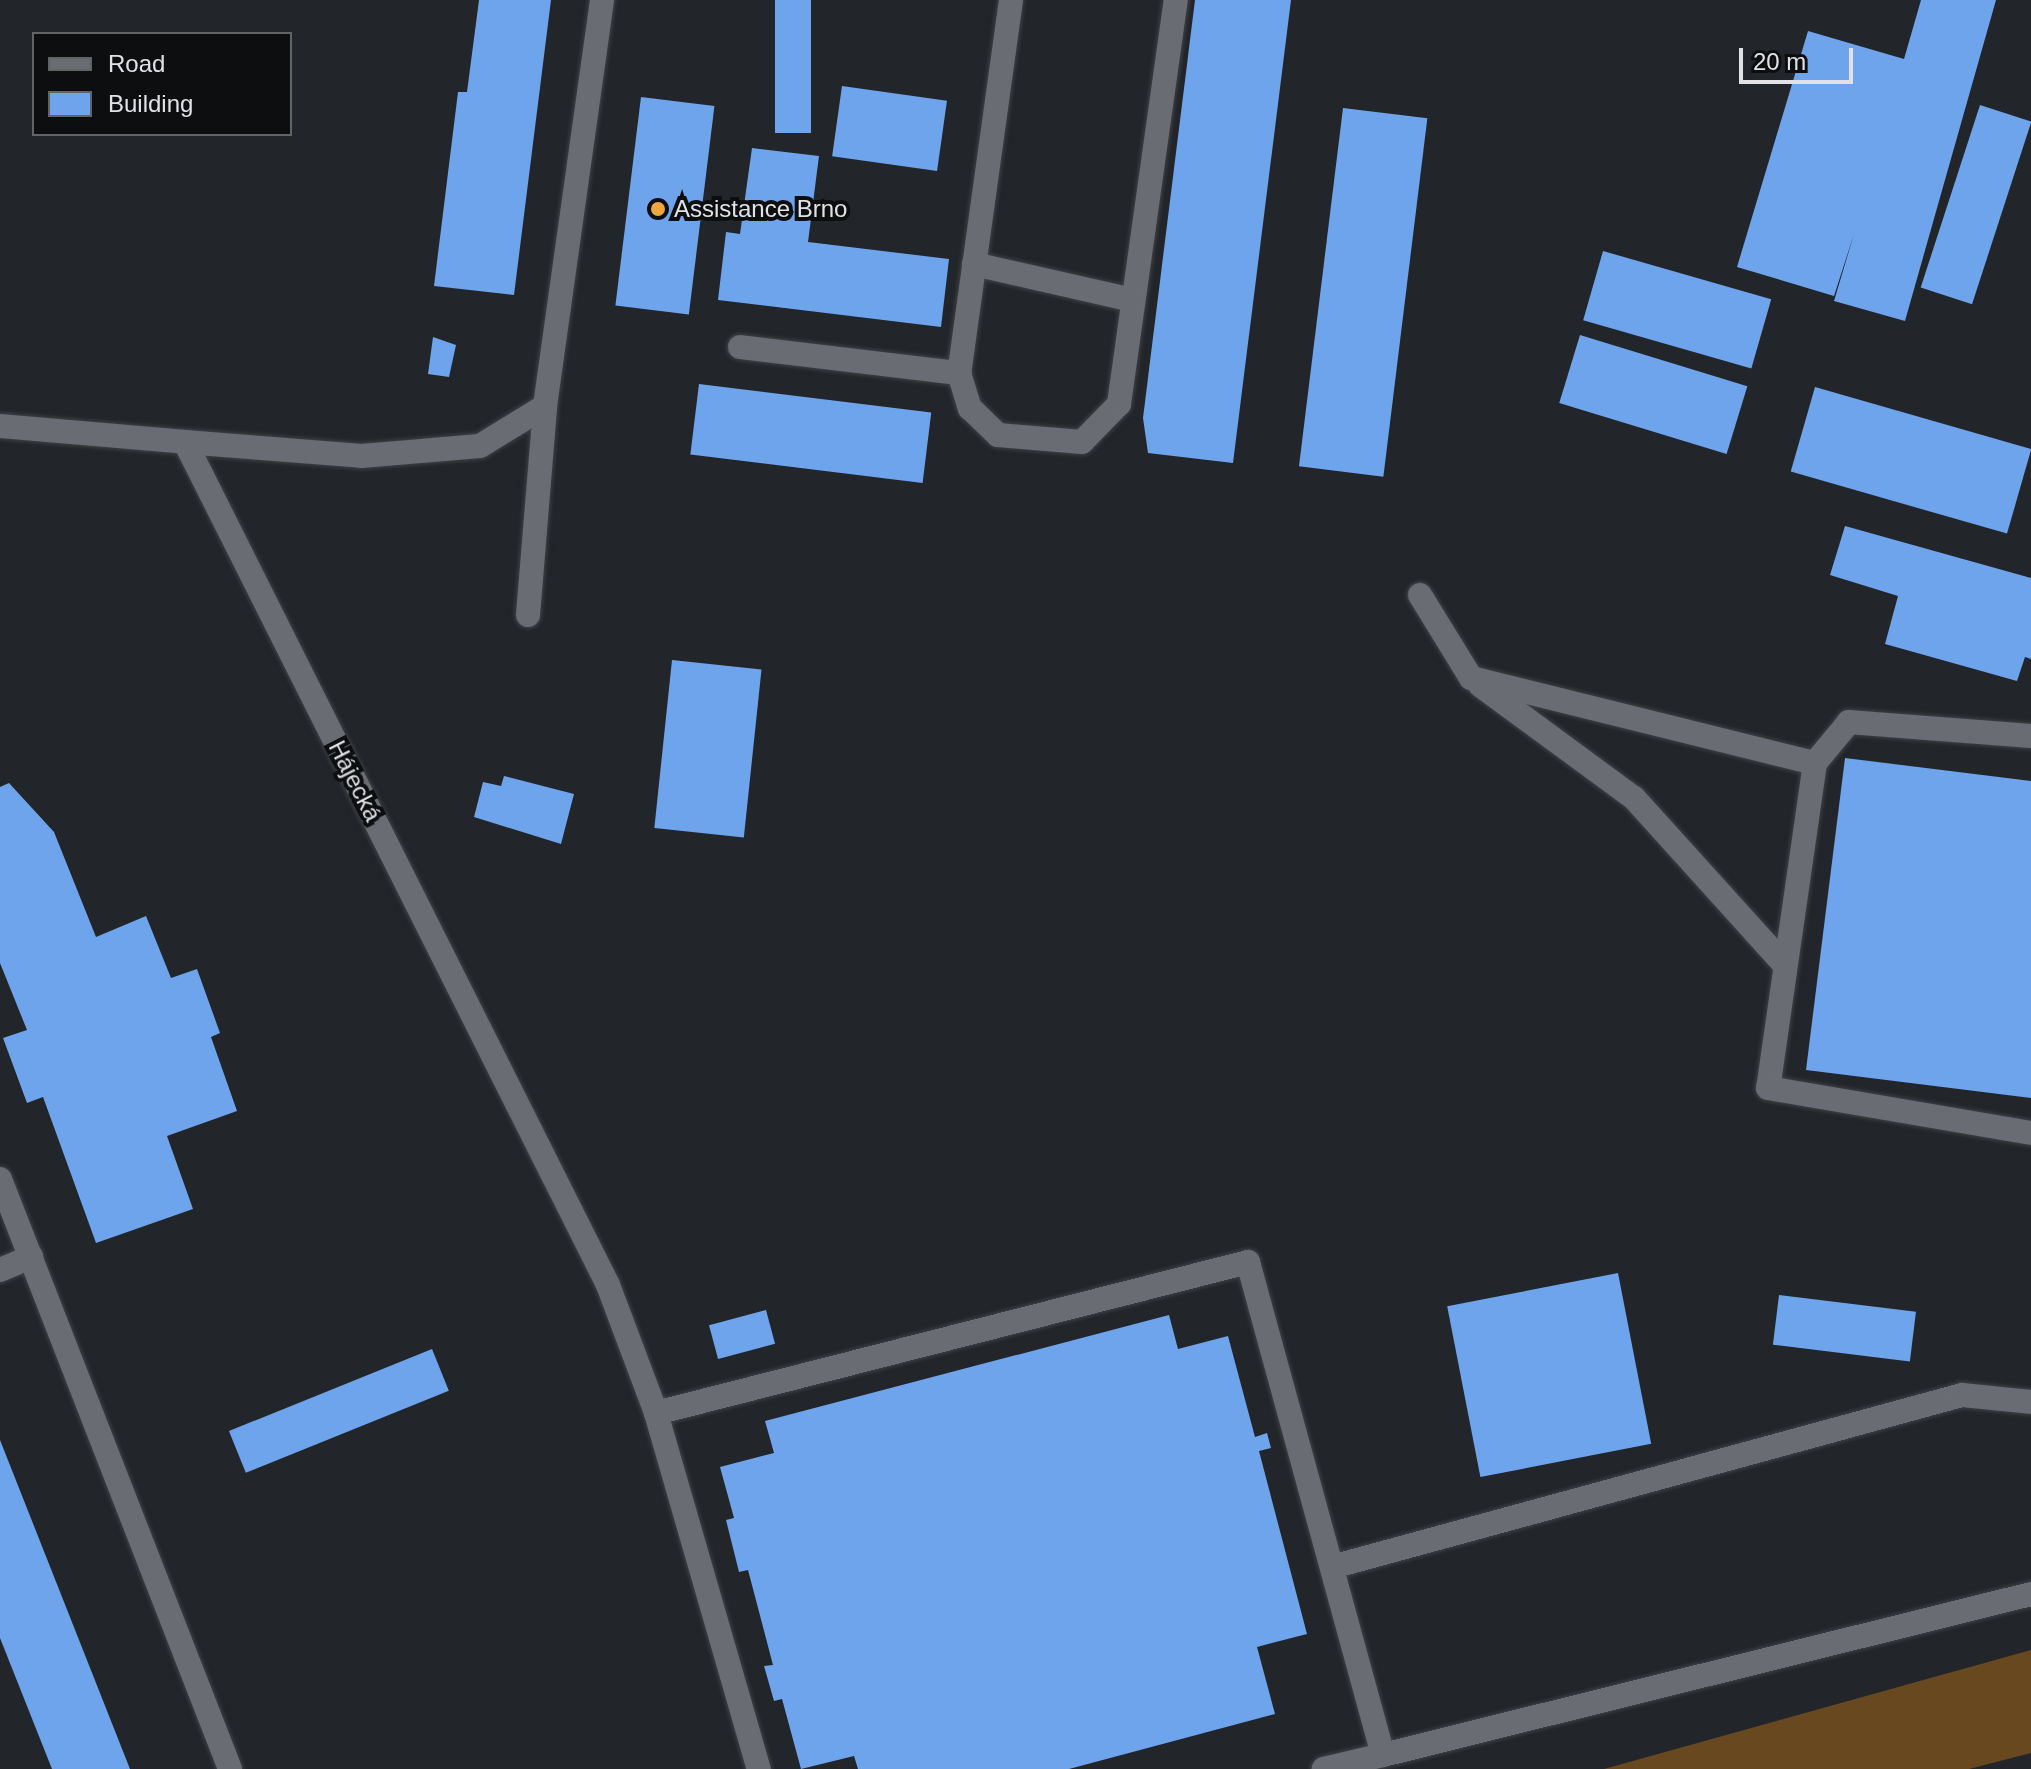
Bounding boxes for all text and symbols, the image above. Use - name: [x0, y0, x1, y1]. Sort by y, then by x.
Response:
- legend: [32, 32, 292, 136]
- scale bar: [1743, 32, 1857, 82]
- text: 20 m: [1753, 48, 1806, 75]
- text: Road: [108, 50, 165, 77]
- text: Building: [108, 90, 193, 117]
- place label: Assistance Brno: [674, 195, 847, 223]
- marker: Assistance Brno: [649, 200, 667, 218]
- street label: Hájecká: [322, 736, 388, 826]

